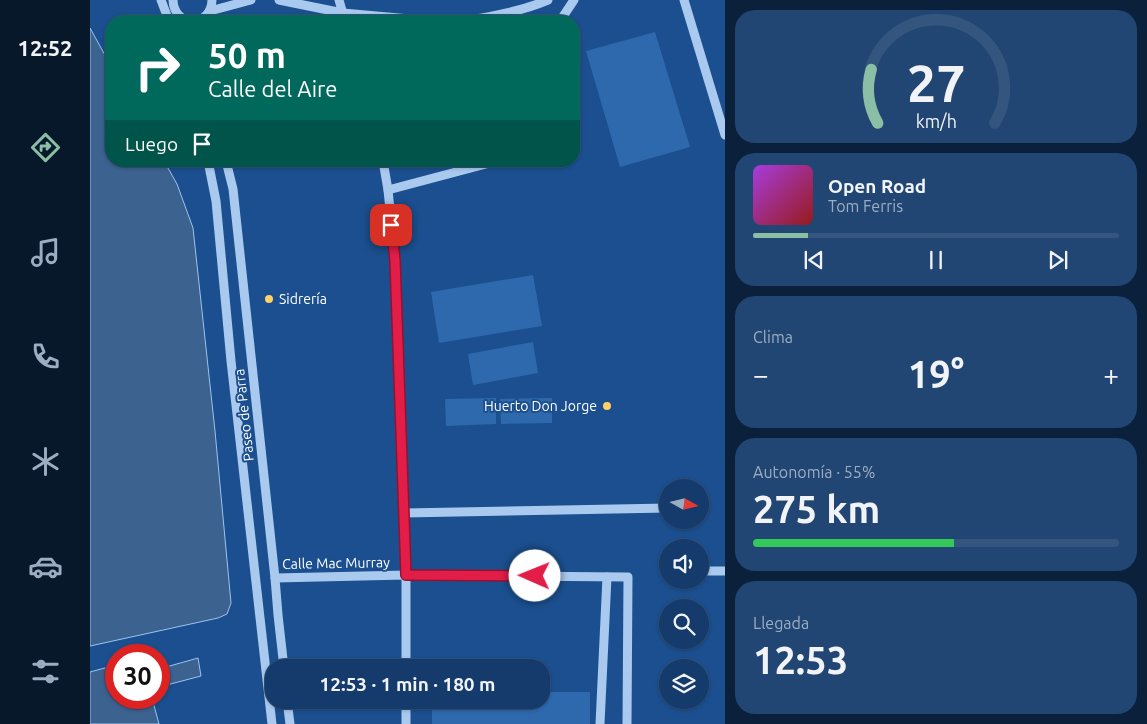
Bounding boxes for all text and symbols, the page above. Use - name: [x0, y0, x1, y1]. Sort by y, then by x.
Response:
- text: 12:52: [17, 35, 73, 60]
- icon: right: [125, 35, 190, 100]
- text: 50 m: [208, 35, 286, 75]
- text: 27: [907, 54, 965, 112]
- text: Calle del Aire: [208, 76, 337, 101]
- text: km/h: [915, 111, 957, 131]
- icon: directions: [28, 130, 63, 165]
- icon: arrive: [188, 130, 216, 158]
- text: Luego: [125, 133, 178, 155]
- text: Open Road: [828, 175, 926, 197]
- text: Tom Ferris: [828, 197, 903, 215]
- pin: [370, 204, 412, 246]
- icon: arrive: [377, 211, 405, 239]
- icon: music: [28, 235, 63, 270]
- icon: previous: [800, 246, 828, 274]
- icon: pause: [922, 246, 950, 274]
- icon: next: [1044, 246, 1072, 274]
- place label: Sidrería: [279, 291, 327, 307]
- marker: Sidrería: [263, 293, 275, 305]
- text: Clima: [753, 328, 793, 346]
- icon: phone: [28, 339, 63, 374]
- text: 19°: [908, 353, 964, 395]
- text: −: [753, 359, 769, 390]
- text: +: [1103, 359, 1119, 390]
- street label: Paseo de Parra: [231, 368, 257, 462]
- place label: Huerto Don Jorge: [484, 398, 597, 414]
- marker: Huerto Don Jorge: [601, 400, 613, 412]
- icon: climate: [28, 444, 63, 479]
- text: Autonomía · 55%: [753, 463, 875, 481]
- north arrow: [659, 479, 709, 529]
- map controls: [659, 479, 709, 709]
- text: 275 km: [753, 488, 880, 530]
- button: sound: [659, 539, 709, 589]
- icon: car: [28, 549, 63, 584]
- position arrow: [508, 549, 560, 601]
- street label: Calle Mac Murray: [282, 554, 390, 572]
- button: search: [659, 599, 709, 649]
- text: Llegada: [753, 614, 809, 632]
- text: 12:53: [753, 639, 848, 681]
- speed limit sign: 30: [105, 644, 170, 709]
- icon: filters: [28, 654, 63, 689]
- button: layers: [659, 659, 709, 709]
- text: 12:53 · 1 min · 180 m: [320, 673, 495, 695]

